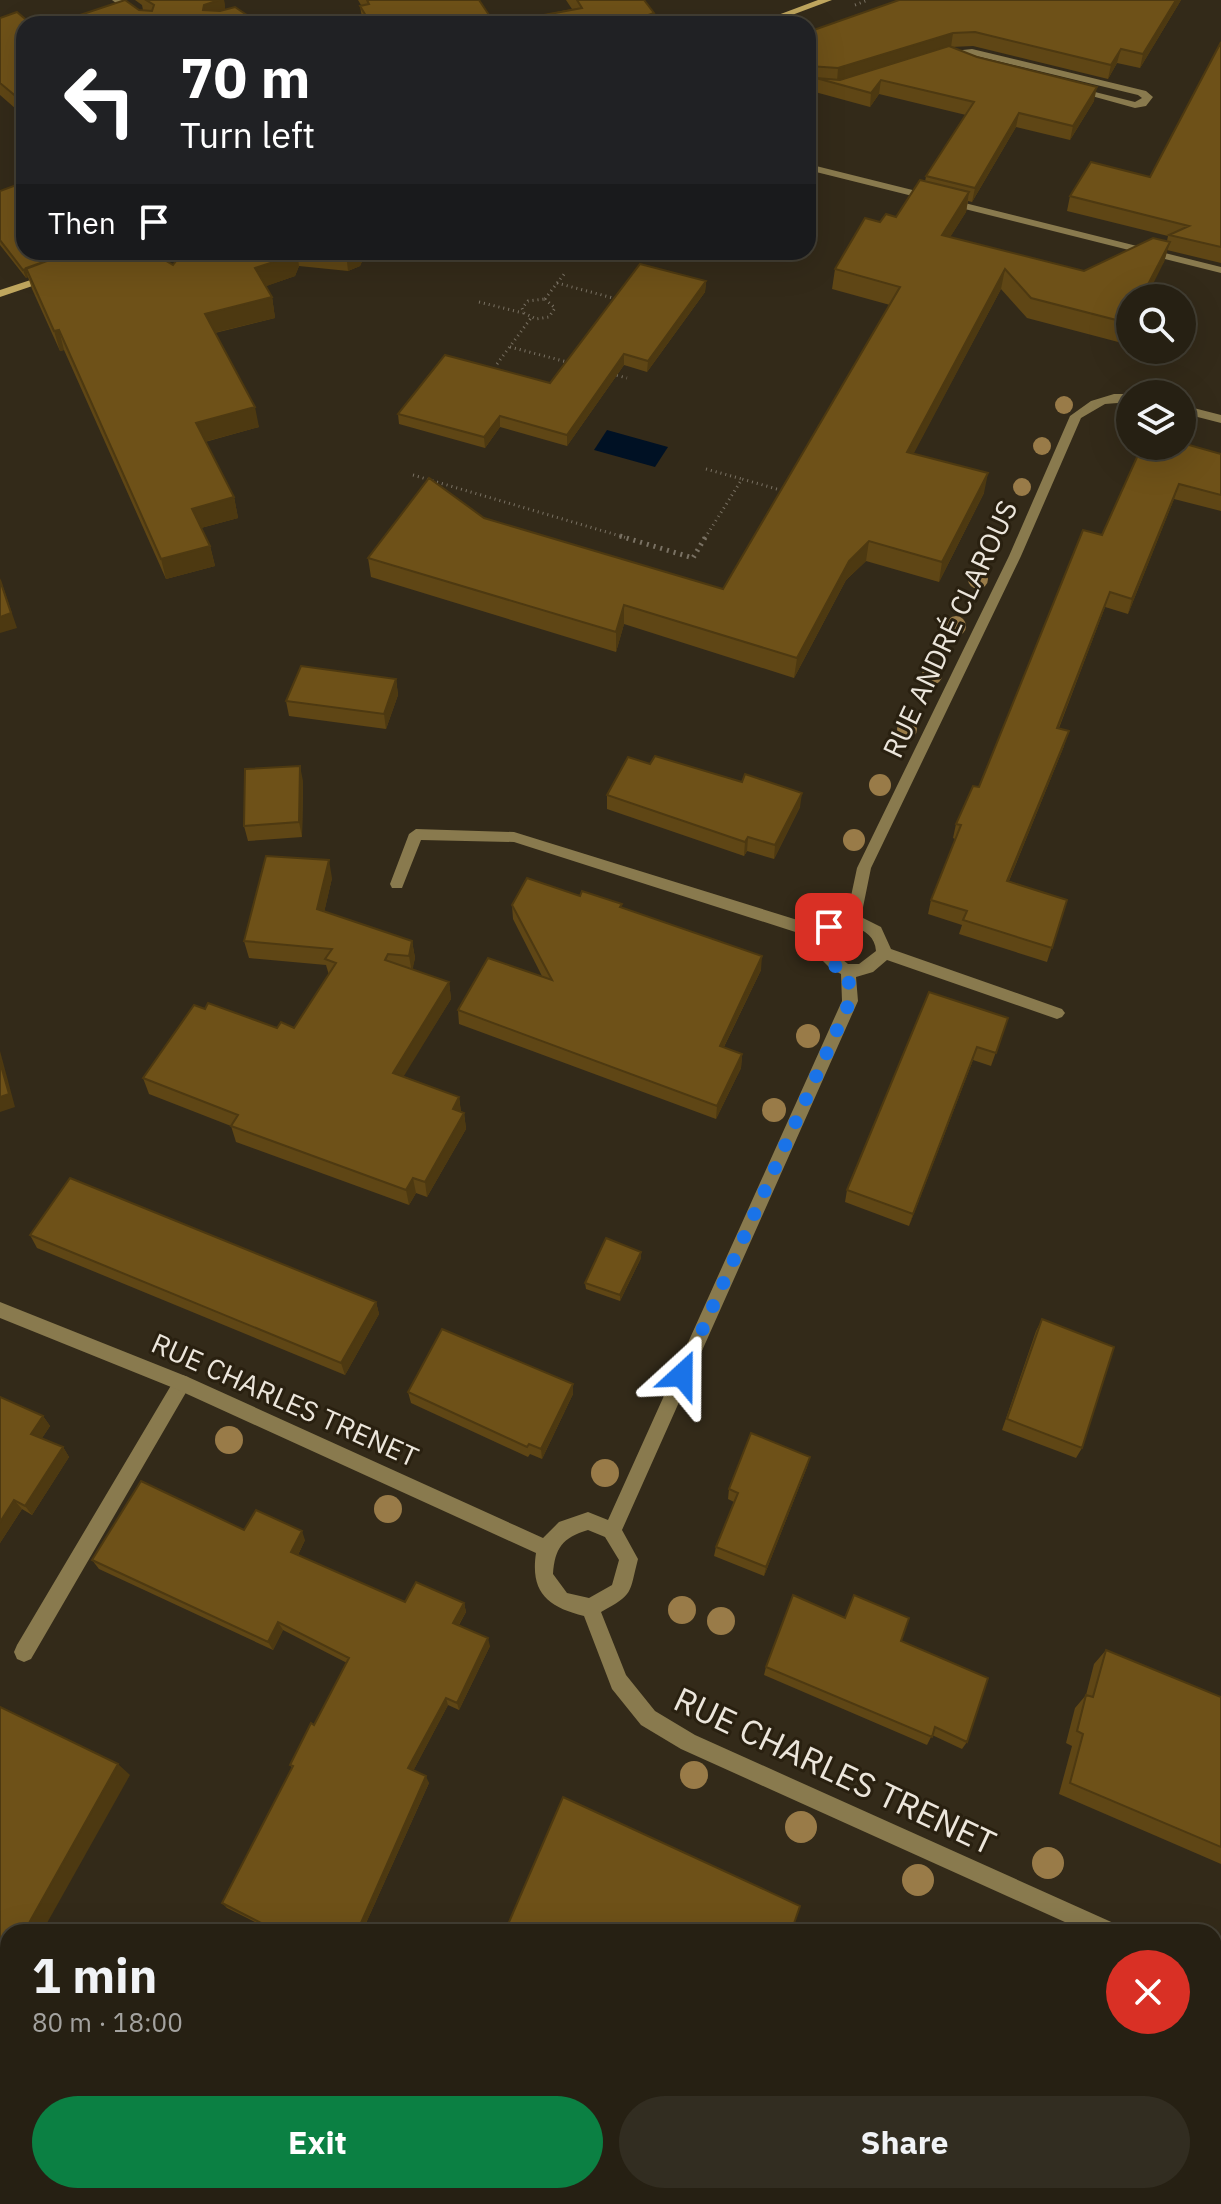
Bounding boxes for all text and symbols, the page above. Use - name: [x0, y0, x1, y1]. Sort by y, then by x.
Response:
- text: 70 m: [180, 41, 310, 113]
- icon: left: [48, 48, 152, 152]
- text: Turn left: [180, 111, 315, 158]
- icon: arrive: [132, 200, 176, 244]
- text: Then: [48, 203, 116, 242]
- map controls: [1116, 284, 1196, 460]
- button: search: [1116, 284, 1196, 364]
- button: layers: [1116, 380, 1196, 460]
- street label: RUE ANDRÉ CLAROUS: [874, 494, 1025, 763]
- pin: [795, 893, 863, 961]
- icon: arrive: [807, 905, 851, 949]
- street label: RUE CHARLES TRENET: [146, 1324, 424, 1475]
- position arrow: [640, 1333, 724, 1417]
- street label: RUE CHARLES TRENET: [668, 1676, 1003, 1864]
- text: 1 min: [32, 1944, 157, 2006]
- button: close: [1106, 1950, 1190, 2034]
- text: 80 m · 18:00: [32, 2005, 183, 2039]
- button: Exit: [32, 2096, 603, 2188]
- button: Share: [619, 2096, 1190, 2188]

